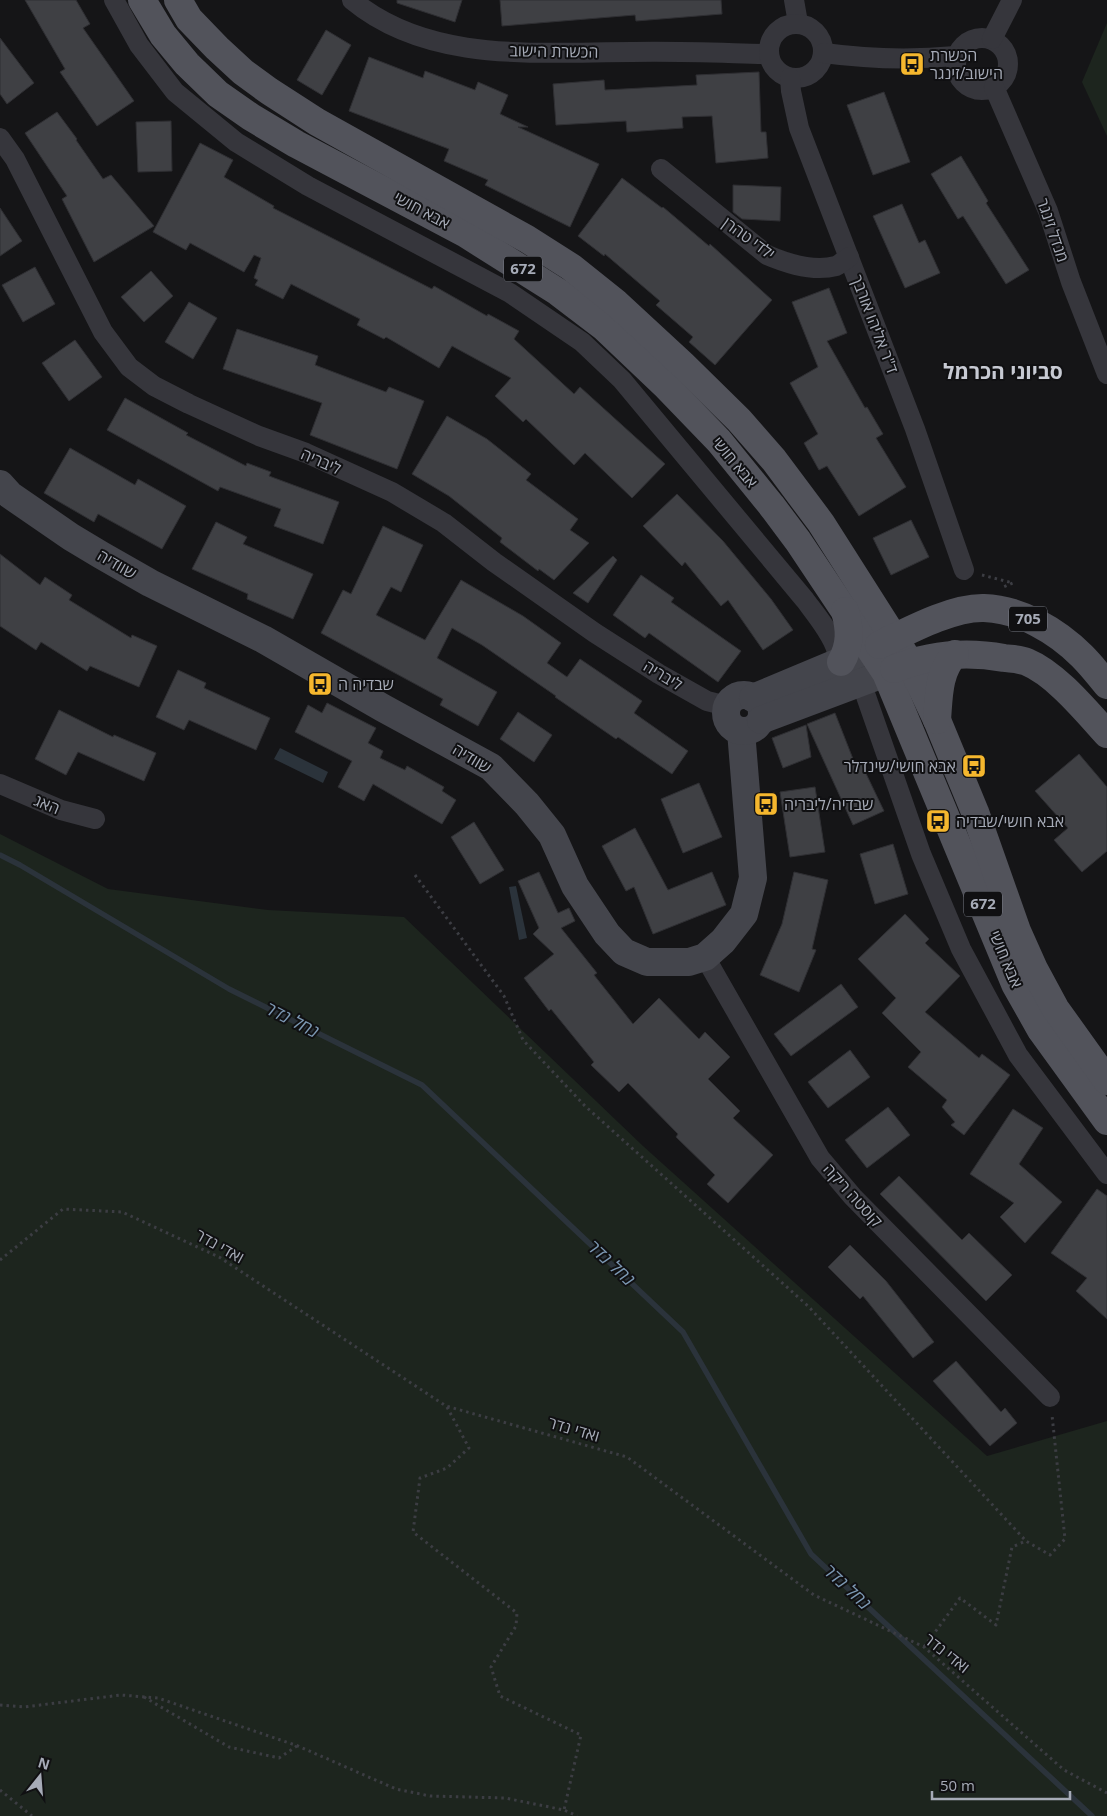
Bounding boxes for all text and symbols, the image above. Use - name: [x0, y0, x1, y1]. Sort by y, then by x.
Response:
- street label: הכשרת הישוב: [509, 39, 599, 63]
- place label: הכשרת הישוב/זינגר: [930, 44, 1003, 84]
- bus stop icon: הכשרת הישוב/זינגר: [899, 51, 925, 77]
- street label: אבא חושי: [390, 186, 454, 234]
- street label: מנדל זינגר: [1032, 195, 1074, 265]
- street label: ילדי טהרן: [718, 212, 780, 264]
- road number: 672: [504, 256, 542, 282]
- street label: ד"ר אליהו אורבך: [846, 272, 904, 376]
- district label: סביוני הכרמל: [943, 357, 1063, 385]
- street label: אבא חושי: [707, 432, 763, 492]
- street label: ליבריה: [297, 443, 345, 479]
- street label: שוודיה: [94, 544, 140, 584]
- road number: 705: [1009, 606, 1047, 632]
- street label: ליבריה: [639, 655, 687, 695]
- bus stop icon: שבדיה ה: [307, 671, 333, 697]
- place label: שבדיה ה: [338, 673, 394, 695]
- street label: שוודיה: [449, 738, 495, 778]
- bus stop icon: אבא חושי/שינדלר: [961, 753, 987, 779]
- place label: אבא חושי/שינדלר: [844, 755, 956, 777]
- street label: האג: [31, 789, 63, 819]
- bus stop icon: שבדיה/ליבריה: [753, 791, 779, 817]
- place label: שבדיה/ליבריה: [784, 793, 873, 815]
- bus stop icon: אבא חושי/שבדיה: [925, 808, 951, 834]
- place label: אבא חושי/שבדיה: [956, 810, 1064, 832]
- road number: 672: [964, 892, 1002, 916]
- street label: אבא חושי: [984, 927, 1028, 991]
- water label: נחל נדר: [262, 995, 323, 1043]
- street label: קוסטה ריקה: [818, 1158, 888, 1232]
- street label: ואדי נדר: [192, 1224, 248, 1268]
- water label: נחל נדר: [583, 1234, 641, 1291]
- street label: ואדי נדר: [546, 1411, 602, 1447]
- water label: נחל נדר: [819, 1558, 877, 1615]
- street label: ואדי נדר: [920, 1628, 974, 1678]
- north arrow: [15, 1751, 65, 1801]
- text: N: [36, 1752, 52, 1774]
- scale bar: [932, 1768, 1070, 1800]
- text: 50 m: [940, 1775, 975, 1795]

